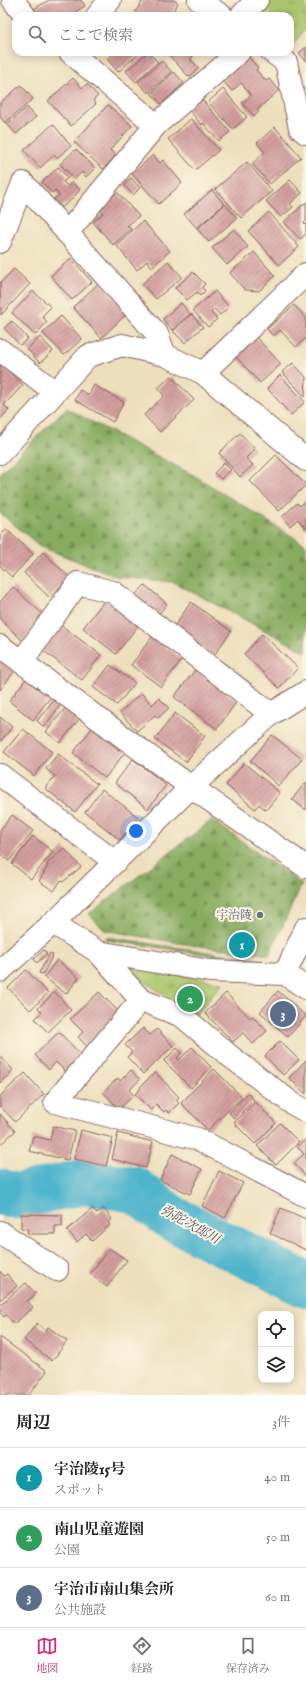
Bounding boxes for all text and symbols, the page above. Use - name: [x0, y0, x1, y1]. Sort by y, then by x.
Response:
- search box: [12, 12, 294, 56]
- icon: search: [26, 23, 48, 45]
- text: ここで検索: [58, 26, 133, 45]
- your location: [126, 821, 146, 841]
- place label: 宇治陵: [216, 908, 252, 923]
- marker: 宇治陵: [255, 910, 265, 920]
- pin: 1: [229, 930, 255, 960]
- pin: 2: [177, 984, 203, 1014]
- pin: 3: [270, 999, 296, 1029]
- water label: 弥陀次郎川: [157, 1202, 224, 1249]
- map controls: [258, 1311, 294, 1383]
- button: locate: [258, 1311, 294, 1347]
- button: layers: [258, 1347, 294, 1383]
- text: 周辺: [16, 1413, 50, 1434]
- text: 3件: [272, 1414, 290, 1431]
- text: 宇治陵15号: [54, 1460, 125, 1479]
- text: 1: [27, 1469, 31, 1486]
- text: 40 m: [264, 1469, 290, 1486]
- text: スポット: [54, 1482, 106, 1499]
- text: 南山児童遊園: [54, 1520, 144, 1539]
- text: 2: [26, 1529, 32, 1546]
- text: 50 m: [266, 1529, 290, 1546]
- text: 公園: [54, 1542, 80, 1559]
- text: 宇治市南山集会所: [54, 1580, 174, 1599]
- text: 3: [27, 1589, 31, 1606]
- text: 60 m: [265, 1589, 290, 1606]
- text: 公共施設: [54, 1602, 106, 1619]
- tab: 地図: [36, 1635, 58, 1676]
- tab: 経路: [131, 1635, 153, 1676]
- tab: 保存済み: [226, 1635, 270, 1676]

